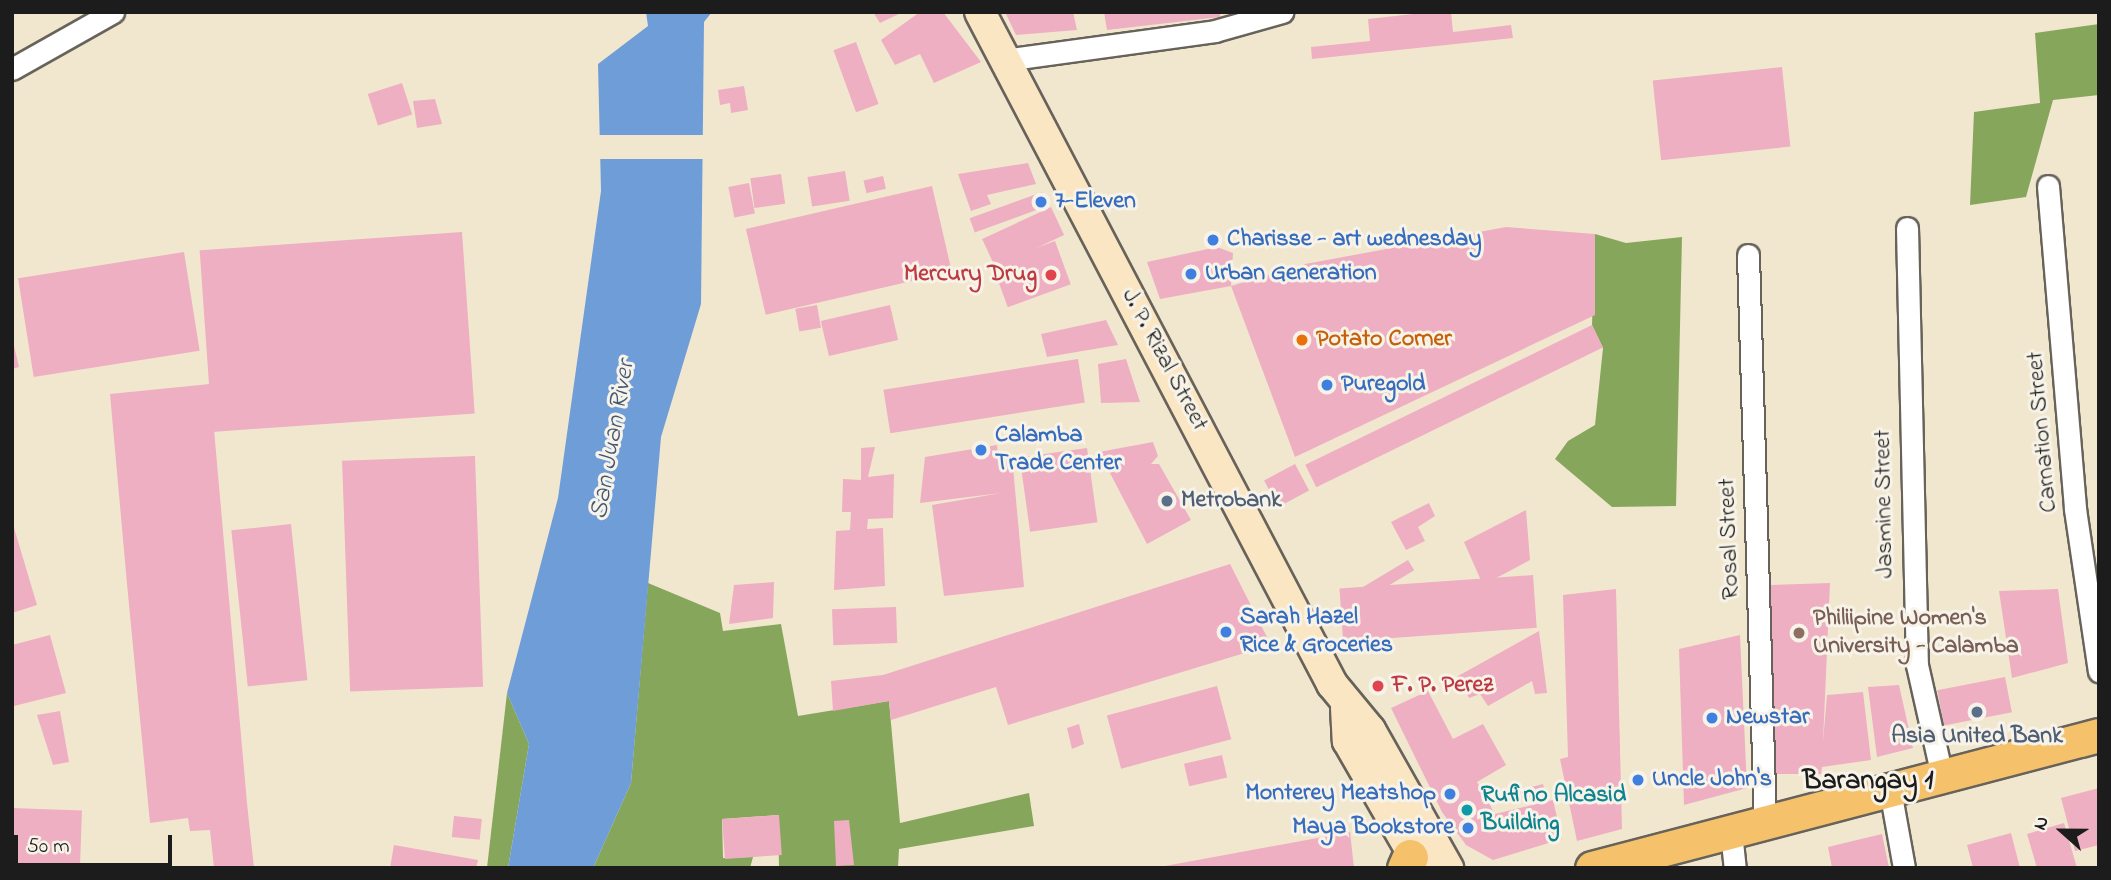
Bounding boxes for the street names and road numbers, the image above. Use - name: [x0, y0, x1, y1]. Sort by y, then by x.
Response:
- street label: J. P. Rizal Street: [1114, 284, 1214, 436]
- street label: Carnation Street: [2022, 350, 2064, 514]
- street label: Jasmine Street: [1869, 429, 1901, 579]
- street label: Rosal Street: [1713, 478, 1747, 600]

